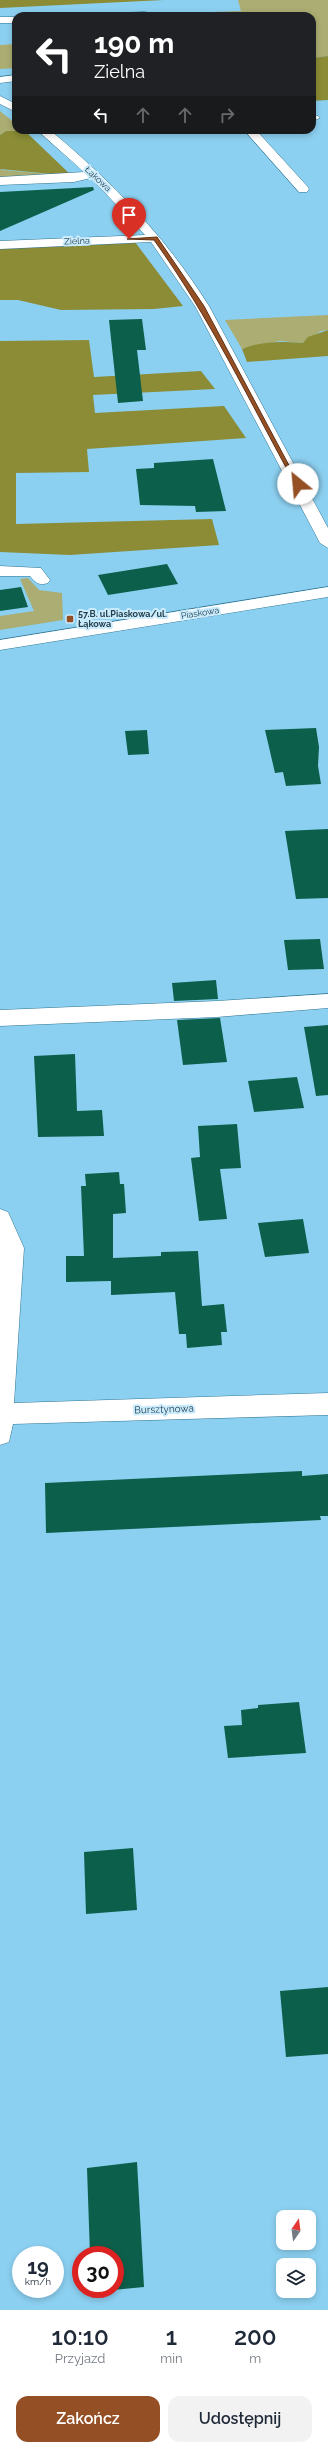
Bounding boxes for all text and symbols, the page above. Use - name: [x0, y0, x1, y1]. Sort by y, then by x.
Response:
- text: 190 m: [94, 27, 174, 60]
- icon: left: [28, 28, 80, 80]
- text: Zielna: [94, 61, 145, 82]
- icon: left: [90, 104, 112, 126]
- icon: ahead: [132, 104, 154, 126]
- icon: ahead: [174, 104, 196, 126]
- icon: right: [216, 104, 238, 126]
- street label: Łąkowa: [83, 164, 113, 194]
- pin: [112, 198, 146, 239]
- icon: arrive: [118, 204, 140, 226]
- street label: Zielna: [64, 236, 90, 246]
- position arrow: [277, 463, 319, 505]
- street label: Piaskowa: [180, 605, 220, 621]
- place label: 57.B. ul.Piaskowa/ul. Łąkowa: [77, 609, 167, 629]
- marker: 57.B. ul.Piaskowa/ul. Łąkowa: [65, 614, 75, 624]
- street label: Bursztynowa: [134, 1402, 194, 1416]
- north arrow: [276, 2210, 316, 2250]
- map controls: [276, 2210, 316, 2298]
- speed limit sign: 30: [72, 2246, 124, 2298]
- text: 19: [27, 2255, 49, 2279]
- button: layers: [276, 2258, 316, 2298]
- text: km/h: [25, 2276, 51, 2287]
- text: 10:10: [51, 2322, 109, 2351]
- text: 1: [166, 2322, 177, 2351]
- text: 200: [234, 2322, 277, 2351]
- text: Przyjazd: [55, 2351, 105, 2366]
- text: min: [160, 2351, 183, 2366]
- text: m: [249, 2351, 261, 2366]
- button: Zakończ: [16, 2396, 160, 2442]
- button: Udostępnij: [168, 2396, 312, 2442]

